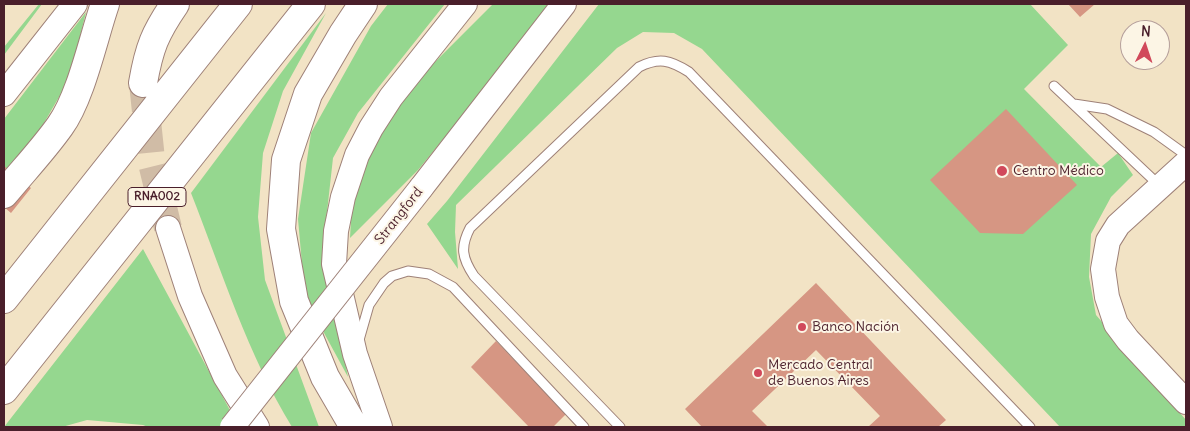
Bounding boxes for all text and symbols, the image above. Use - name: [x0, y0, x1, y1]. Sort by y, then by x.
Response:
- north arrow: [1120, 20, 1170, 70]
- text: N: [1141, 22, 1151, 40]
- place label: Centro Médico: [1013, 163, 1104, 179]
- marker: Centro Médico: [995, 164, 1009, 178]
- street label: Strangford: [372, 184, 426, 248]
- road number: RNA002: [128, 188, 186, 206]
- place label: Banco Nación: [812, 319, 899, 335]
- marker: Banco Nación: [796, 321, 808, 333]
- place label: Mercado Central de Buenos Aires: [768, 357, 873, 390]
- marker: Mercado Central de Buenos Aires: [752, 367, 764, 379]

